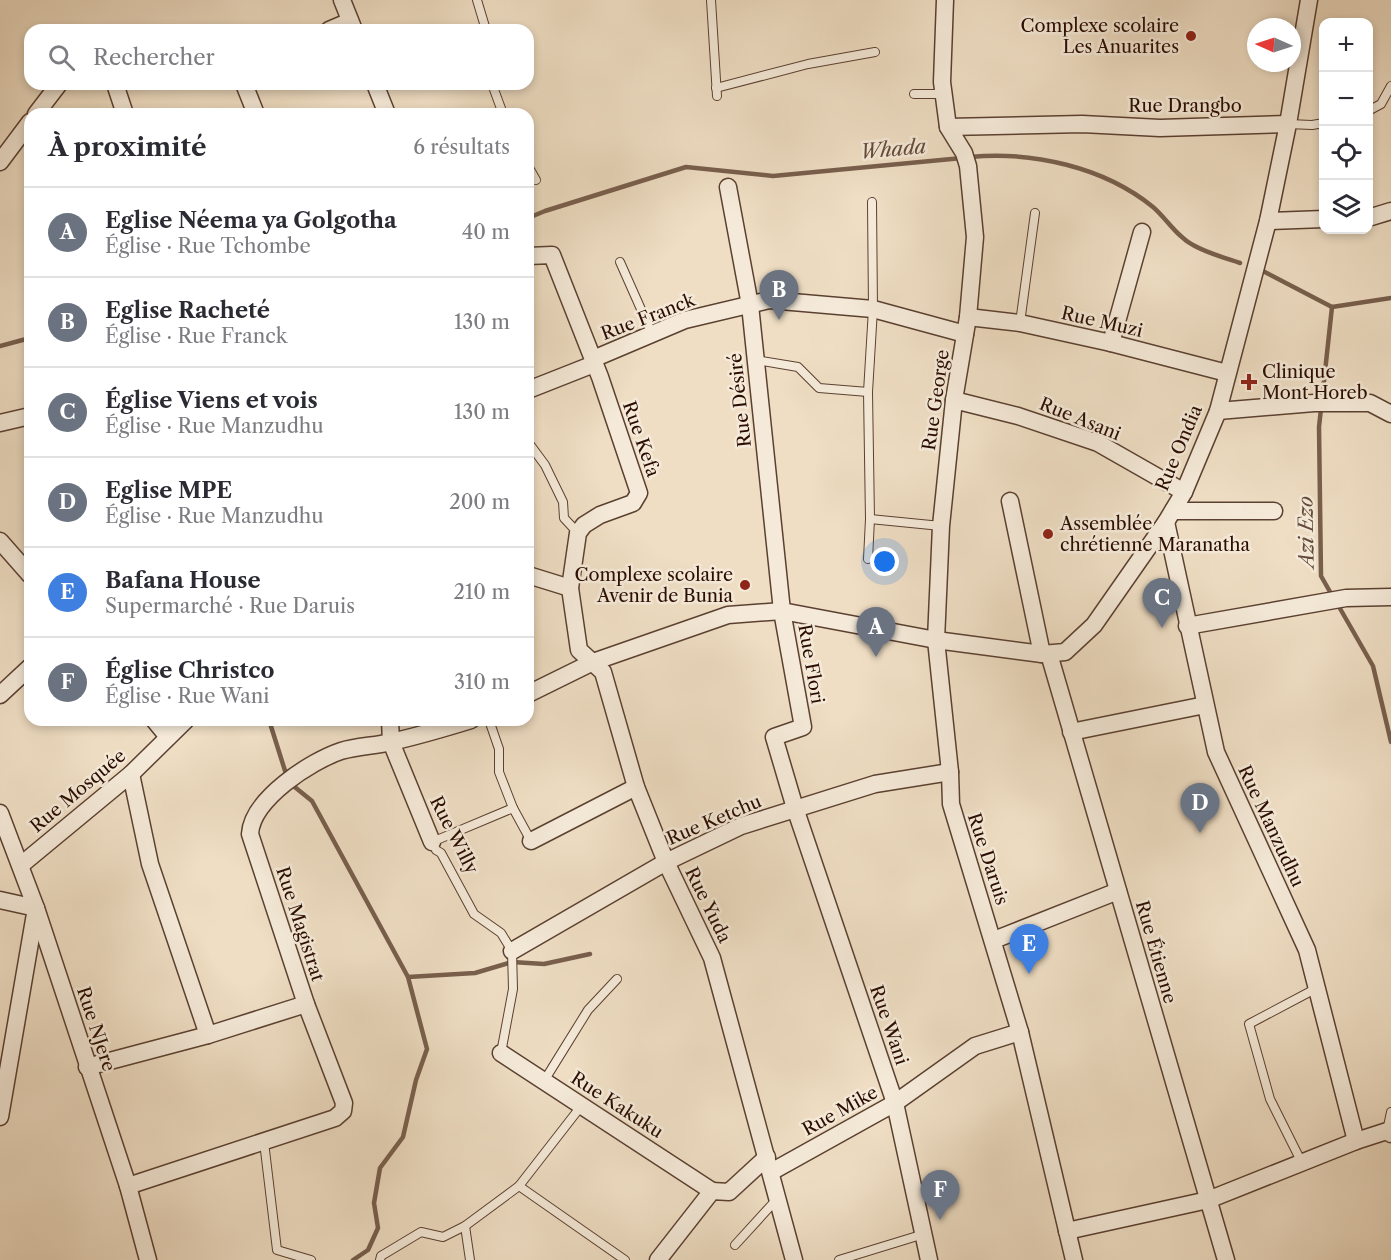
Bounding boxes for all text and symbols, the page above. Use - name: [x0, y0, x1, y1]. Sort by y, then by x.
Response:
- place label: Complexe scolaire Les Anuarites: [1021, 15, 1179, 58]
- north arrow: [1247, 18, 1301, 72]
- map controls: [1319, 18, 1373, 234]
- button: +: [1319, 18, 1373, 72]
- search box: [24, 24, 534, 90]
- marker: Complexe scolaire Les Anuarites: [1184, 29, 1198, 43]
- icon: search: [45, 41, 78, 74]
- text: Rechercher: [93, 44, 215, 71]
- button: −: [1319, 72, 1373, 126]
- street label: Rue Drangbo: [1128, 95, 1242, 117]
- button: locate: [1319, 126, 1373, 180]
- text: À proximité: [48, 131, 207, 163]
- water label: Whada: [859, 134, 927, 164]
- text: 6 résultats: [413, 135, 510, 159]
- button: layers: [1319, 180, 1373, 234]
- text: Eglise Néema ya Golgotha: [105, 207, 397, 234]
- text: A: [60, 220, 75, 244]
- text: 40 m: [462, 220, 510, 244]
- text: Église · Rue Tchombe: [105, 234, 311, 258]
- pin: B: [760, 270, 798, 320]
- street label: Rue Franck: [598, 288, 700, 345]
- text: Eglise Racheté: [105, 297, 270, 324]
- street label: Rue Muzi: [1059, 302, 1145, 342]
- text: B: [60, 310, 75, 334]
- text: 130 m: [454, 310, 510, 334]
- text: Église · Rue Franck: [105, 324, 287, 348]
- street label: Rue George: [918, 348, 954, 452]
- street label: Rue Désiré: [724, 352, 756, 448]
- place label: Clinique Mont Horeb: [1262, 361, 1368, 404]
- marker: Clinique Mont Horeb: [1240, 373, 1258, 391]
- text: Église Viens et vois: [105, 387, 318, 414]
- street label: Rue Asani: [1036, 393, 1124, 445]
- street label: Rue Kefa: [618, 398, 664, 480]
- text: C: [59, 400, 76, 424]
- text: 130 m: [454, 400, 510, 424]
- street label: Rue Ondia: [1151, 401, 1207, 494]
- text: Église · Rue Manzudhu: [105, 414, 324, 438]
- text: Eglise MPE: [105, 477, 232, 504]
- text: D: [59, 490, 76, 514]
- text: 200 m: [449, 490, 510, 514]
- water label: Azi Ezo: [1293, 496, 1319, 571]
- text: Église · Rue Manzudhu: [105, 504, 324, 528]
- place label: Assemblée chrétienne Maranatha: [1059, 513, 1250, 556]
- marker: Assemblée chrétienne Maranatha: [1041, 527, 1055, 541]
- your location: [870, 547, 899, 576]
- place label: Complexe scolaire Avenir de Bunia: [575, 564, 733, 607]
- text: Bafana House: [105, 567, 261, 594]
- marker: Complexe scolaire Avenir de Bunia: [738, 578, 752, 592]
- pin: C: [1142, 578, 1182, 628]
- text: E: [60, 580, 75, 604]
- text: 210 m: [453, 580, 510, 604]
- text: Supermarché · Rue Daruis: [105, 594, 355, 618]
- pin: A: [856, 608, 896, 657]
- street label: Rue Flori: [793, 623, 829, 706]
- text: Église Christco: [105, 657, 274, 684]
- text: F: [61, 670, 74, 694]
- text: 310 m: [454, 670, 510, 694]
- text: Église · Rue Wani: [105, 684, 269, 708]
- street label: Rue Mosquée: [26, 745, 130, 837]
- street label: Rue Manzudhu: [1233, 762, 1309, 890]
- pin: D: [1180, 784, 1220, 833]
- street label: Rue Ketchu: [663, 790, 765, 850]
- street label: Rue Willy: [425, 793, 483, 878]
- street label: Rue Daruis: [963, 810, 1013, 908]
- street label: Rue Magistrat: [271, 864, 329, 985]
- street label: Rue Yuda: [680, 864, 736, 947]
- street label: Rue Étienne: [1131, 898, 1182, 1006]
- pin: E: [1010, 924, 1048, 974]
- street label: Rue Wani: [865, 982, 913, 1068]
- street label: Rue NJere: [72, 984, 120, 1074]
- street label: Rue Kakuku: [567, 1067, 667, 1143]
- street label: Rue Mike: [799, 1081, 881, 1141]
- pin: F: [920, 1170, 960, 1220]

